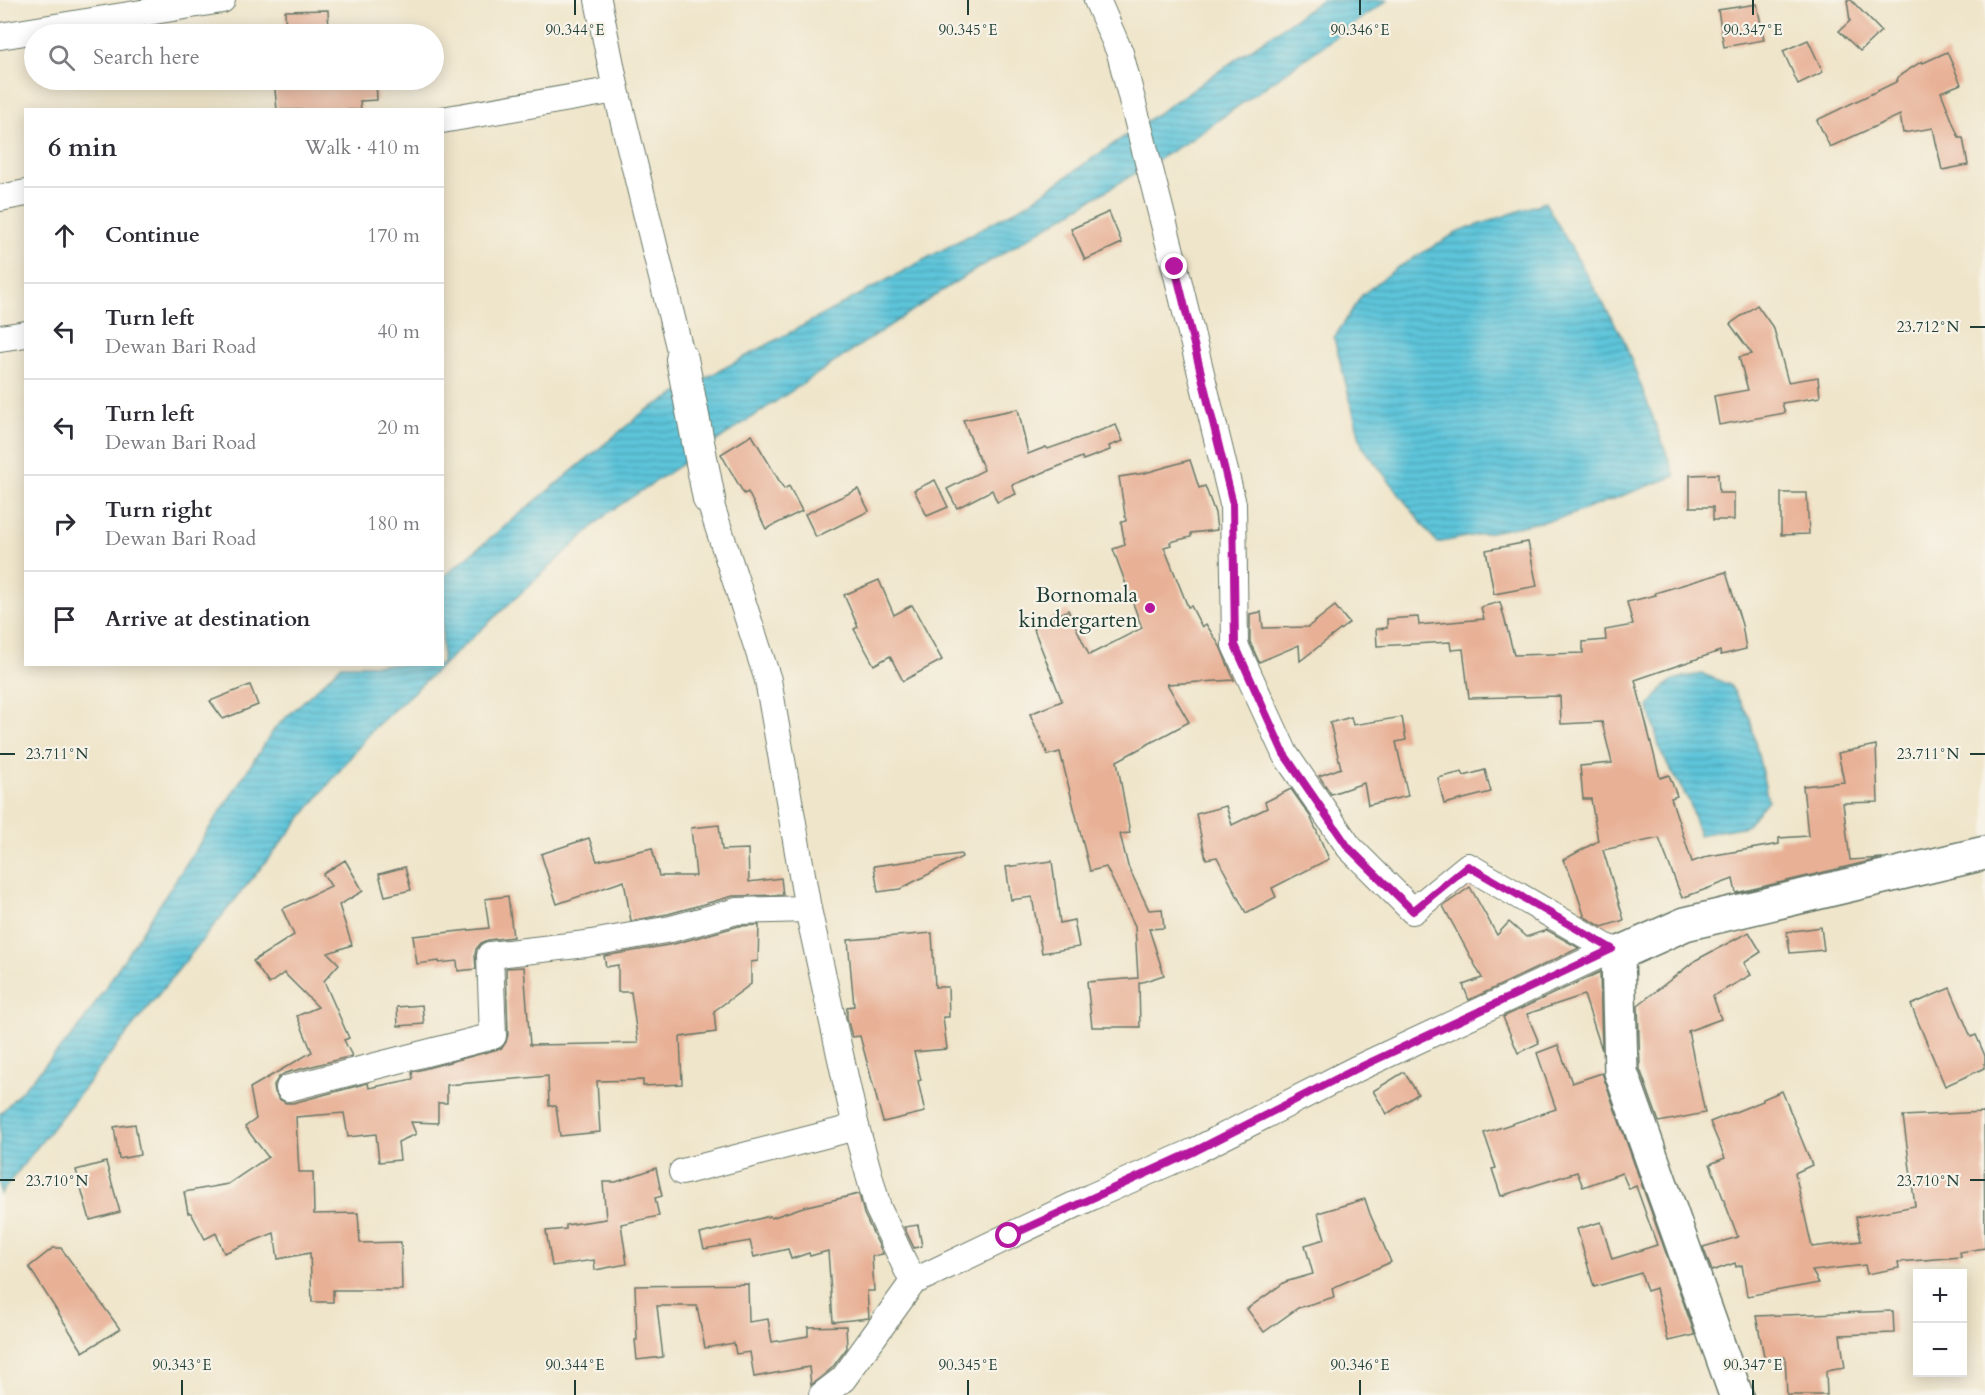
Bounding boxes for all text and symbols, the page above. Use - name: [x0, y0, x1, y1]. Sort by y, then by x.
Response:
- text: 90.344°E: [545, 20, 605, 40]
- text: 90.345°E: [938, 20, 998, 40]
- text: 90.346°E: [1330, 20, 1390, 40]
- text: 90.347°E: [1723, 20, 1783, 40]
- search box: [24, 24, 444, 90]
- icon: search: [45, 41, 78, 74]
- text: Search here: [93, 42, 200, 72]
- text: 6 min: [48, 130, 117, 165]
- text: Walk · 410 m: [305, 134, 420, 161]
- icon: ahead: [48, 219, 81, 252]
- text: Continue: [105, 220, 200, 250]
- text: 170 m: [367, 222, 420, 249]
- route end: [1161, 253, 1187, 279]
- text: Turn left: [105, 303, 194, 333]
- icon: left: [48, 315, 81, 348]
- text: 23.712°N: [1897, 317, 1960, 337]
- text: 40 m: [377, 318, 420, 345]
- text: Dewan Bari Road: [105, 333, 256, 360]
- text: Turn left: [105, 399, 194, 429]
- icon: left: [48, 411, 81, 444]
- text: 20 m: [377, 414, 420, 441]
- text: Dewan Bari Road: [105, 429, 256, 456]
- text: Turn right: [105, 495, 212, 525]
- icon: right: [48, 507, 81, 540]
- text: 180 m: [367, 510, 420, 537]
- text: Dewan Bari Road: [105, 525, 256, 552]
- place label: Bornomala kindergarten: [1019, 580, 1138, 635]
- marker: Bornomala kindergarten: [1143, 601, 1157, 615]
- icon: arrive: [48, 603, 81, 636]
- text: Arrive at destination: [105, 604, 310, 634]
- text: 23.711°N: [26, 744, 89, 764]
- text: 23.711°N: [1897, 744, 1960, 764]
- text: 23.710°N: [26, 1171, 89, 1191]
- text: 23.710°N: [1897, 1171, 1960, 1191]
- route start: [995, 1222, 1021, 1248]
- map controls: [1913, 1269, 1967, 1377]
- button: +: [1913, 1269, 1967, 1323]
- button: −: [1913, 1323, 1967, 1377]
- text: 90.343°E: [152, 1355, 212, 1375]
- text: 90.344°E: [545, 1355, 605, 1375]
- text: 90.345°E: [938, 1355, 998, 1375]
- text: 90.346°E: [1330, 1355, 1390, 1375]
- text: 90.347°E: [1723, 1355, 1783, 1375]

